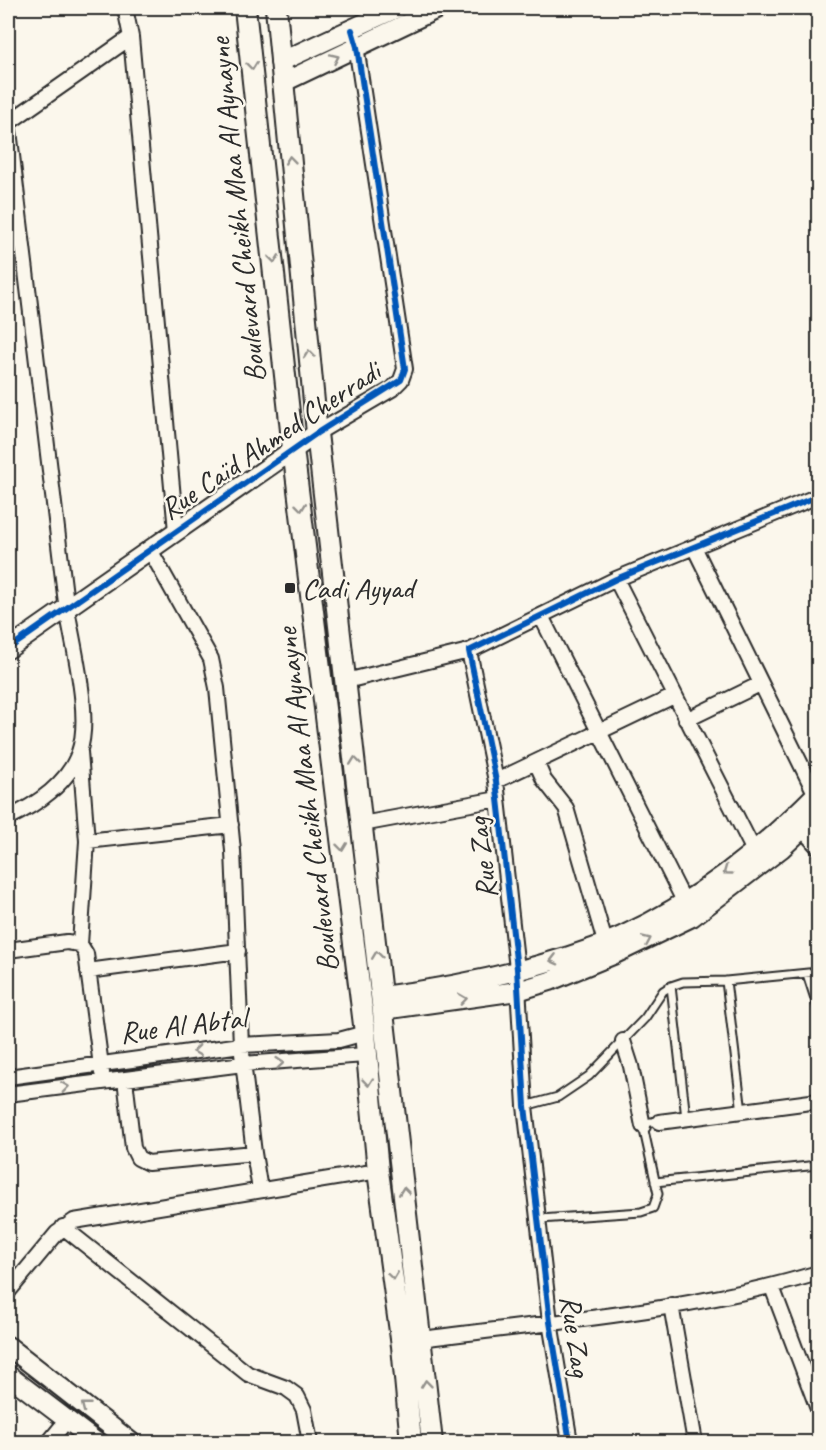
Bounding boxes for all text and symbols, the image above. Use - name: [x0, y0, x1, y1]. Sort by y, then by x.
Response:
- street label: Boulevard Cheikh Maa Al Aynayne: [200, 34, 274, 384]
- one-way arrow: [328, 53, 339, 65]
- one-way arrow: [245, 61, 257, 70]
- one-way arrow: [284, 155, 297, 164]
- one-way arrow: [267, 255, 280, 264]
- one-way arrow: [303, 349, 316, 358]
- street label: Rue Caïd Ahmed Cherradi: [152, 350, 390, 528]
- one-way arrow: [294, 503, 307, 512]
- place label: Cadi Ayyad: [302, 569, 418, 607]
- marker: Cadi Ayyad: [283, 581, 297, 595]
- street label: Boulevard Cheikh Maa Al Aynayne: [267, 624, 347, 974]
- one-way arrow: [349, 757, 362, 766]
- street label: Rue Zag: [458, 814, 506, 901]
- one-way arrow: [335, 842, 348, 851]
- one-way arrow: [722, 864, 733, 875]
- one-way arrow: [641, 935, 652, 947]
- one-way arrow: [372, 951, 384, 960]
- one-way arrow: [550, 953, 560, 966]
- one-way arrow: [458, 993, 467, 1005]
- street label: Rue Al Abtal: [118, 998, 253, 1052]
- one-way arrow: [193, 1045, 202, 1057]
- one-way arrow: [275, 1057, 285, 1070]
- one-way arrow: [361, 1078, 374, 1087]
- one-way arrow: [61, 1081, 70, 1093]
- one-way arrow: [398, 1186, 411, 1195]
- one-way arrow: [386, 1271, 398, 1280]
- street label: Rue Zag: [551, 1293, 601, 1381]
- one-way arrow: [420, 1380, 433, 1389]
- one-way arrow: [80, 1403, 91, 1414]

